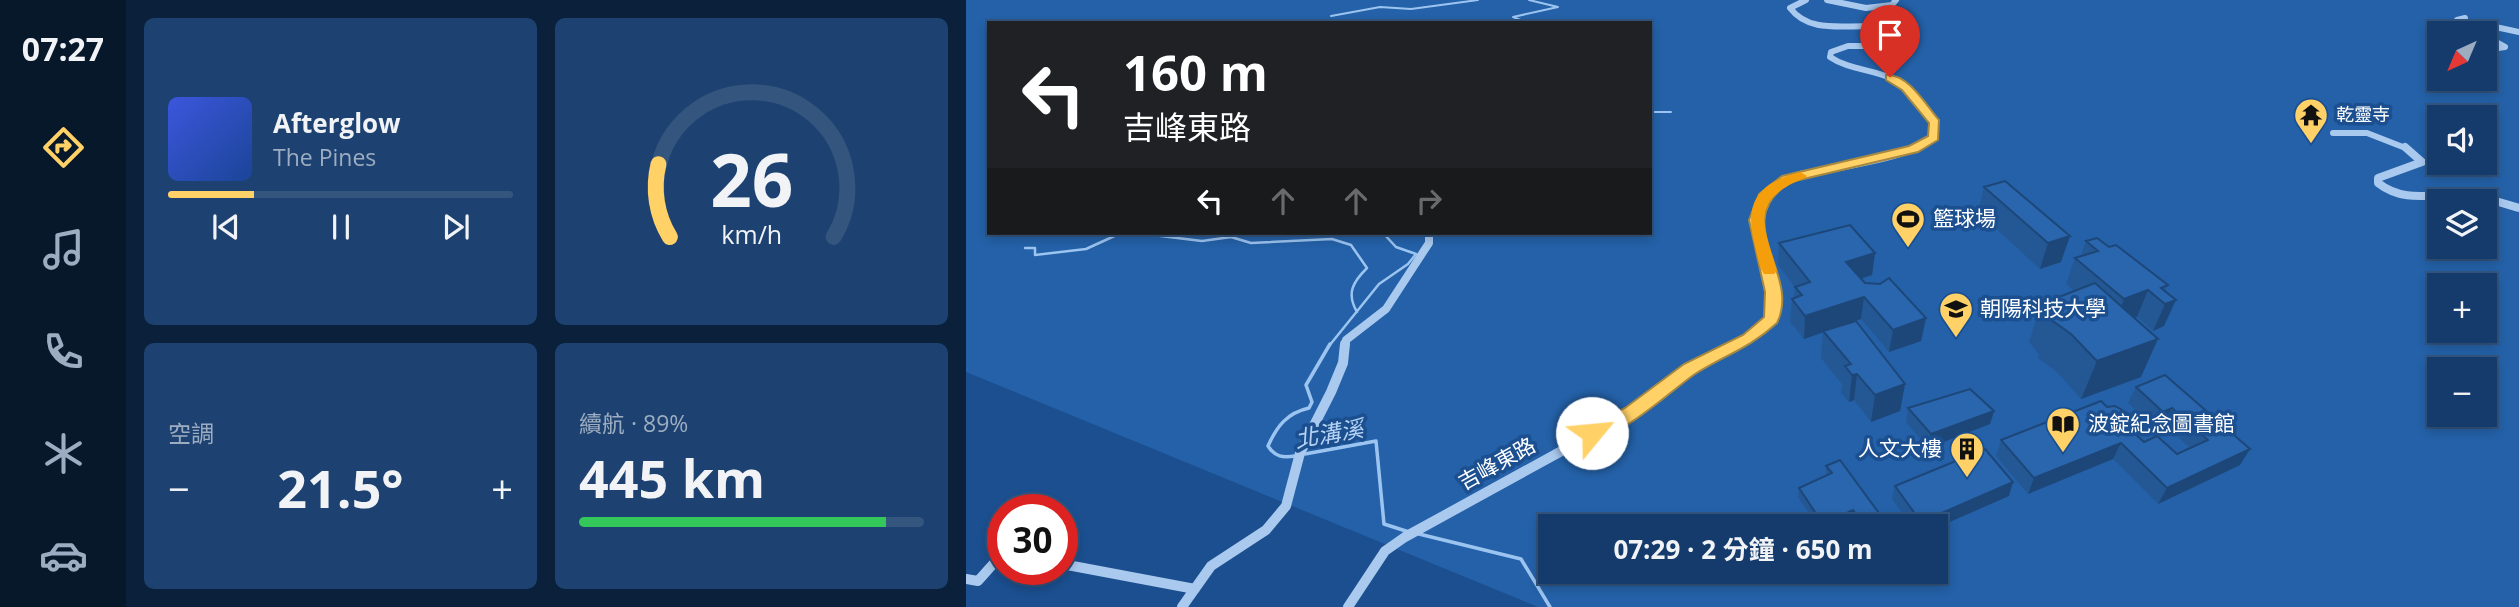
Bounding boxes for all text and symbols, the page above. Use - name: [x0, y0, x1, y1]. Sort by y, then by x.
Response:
- pin: [1860, 5, 1920, 77]
- icon: arrive: [1871, 16, 1909, 54]
- north arrow: [2427, 21, 2497, 91]
- map controls: [2427, 21, 2497, 427]
- text: 07:27: [22, 27, 104, 70]
- text: 160 m: [1123, 39, 1268, 105]
- icon: left: [1008, 49, 1099, 140]
- temple icon: 乾靈寺: [2292, 96, 2330, 145]
- place label: 乾靈寺: [2336, 102, 2390, 126]
- text: Afterglow: [273, 105, 400, 141]
- text: 吉峰東路: [1123, 105, 1251, 148]
- button: sound: [2427, 105, 2497, 175]
- icon: directions: [39, 123, 88, 172]
- text: 26: [710, 130, 793, 229]
- text: The Pines: [273, 141, 376, 173]
- icon: left: [1191, 182, 1229, 220]
- icon: ahead: [1264, 182, 1302, 220]
- icon: ahead: [1337, 182, 1375, 220]
- icon: right: [1410, 182, 1448, 220]
- button: layers: [2427, 189, 2497, 259]
- sports icon: 籃球場: [1889, 200, 1927, 249]
- place label: 籃球場: [1933, 204, 1996, 232]
- icon: previous: [207, 208, 245, 246]
- icon: pause: [322, 208, 360, 246]
- icon: next: [437, 208, 475, 246]
- text: km/h: [721, 217, 782, 251]
- icon: music: [39, 225, 88, 274]
- button: +: [2427, 273, 2497, 343]
- school or university icon: 朝陽科技大學: [1937, 290, 1975, 339]
- place label: 朝陽科技大學: [1980, 294, 2106, 322]
- icon: phone: [39, 327, 88, 376]
- button: −: [2427, 357, 2497, 427]
- position arrow: [1555, 396, 1629, 470]
- library icon: 波錠紀念圖書館: [2044, 405, 2082, 454]
- text: 續航 · 89%: [579, 407, 688, 439]
- place label: 波錠紀念圖書館: [2088, 409, 2235, 437]
- water label: 北溝溪: [1292, 411, 1369, 455]
- text: 空調: [168, 417, 214, 449]
- icon: climate: [39, 429, 88, 478]
- building icon: 人文大樓: [1948, 430, 1986, 479]
- street label: 吉峰東路: [1453, 431, 1540, 496]
- place label: 人文大樓: [1858, 434, 1942, 462]
- text: 445 km: [579, 442, 765, 513]
- text: 21.5°: [277, 452, 404, 523]
- text: −: [168, 462, 190, 514]
- text: +: [491, 462, 513, 514]
- speed limit sign: 30: [987, 494, 1078, 585]
- icon: car: [39, 531, 88, 580]
- text: 07:29 · 2 分鐘 · 650 m: [1613, 531, 1873, 567]

